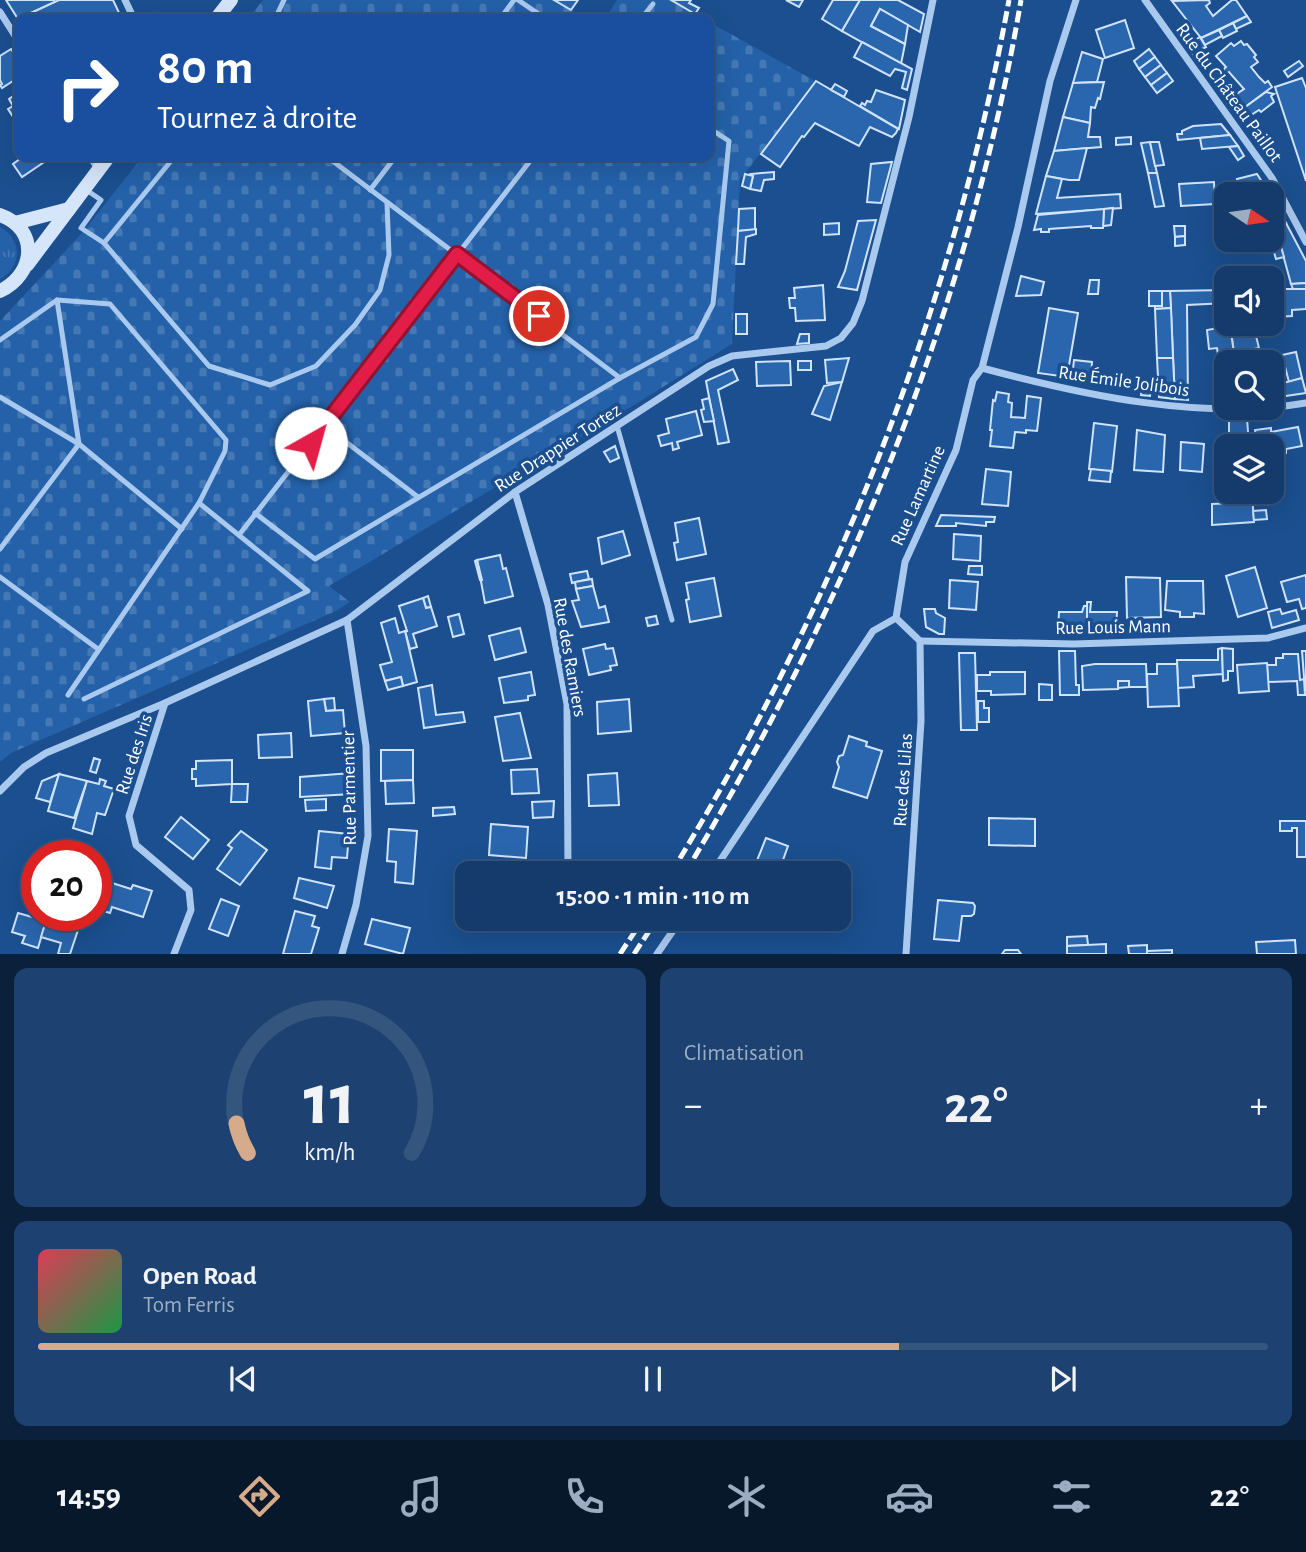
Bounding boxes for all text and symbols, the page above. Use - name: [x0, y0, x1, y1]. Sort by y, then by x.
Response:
- street label: Rue du Château Paillot: [1172, 20, 1285, 166]
- icon: right: [42, 42, 133, 133]
- text: 80 m: [157, 44, 254, 93]
- text: Tournez à droite: [157, 102, 357, 134]
- north arrow: [1214, 182, 1284, 252]
- map controls: [1214, 182, 1284, 504]
- button: sound: [1214, 266, 1284, 336]
- pin: [509, 286, 569, 346]
- icon: arrive: [520, 297, 558, 335]
- button: search: [1214, 350, 1284, 420]
- street label: Rue Émile Jolibois: [1057, 361, 1191, 400]
- street label: Rue Drappier Tortez: [491, 400, 625, 496]
- position arrow: [274, 406, 348, 480]
- button: layers: [1214, 434, 1284, 504]
- street label: Rue Lamartine: [888, 443, 949, 549]
- street label: Rue des Ramiers: [550, 596, 589, 718]
- street label: Rue Louis Mann: [1055, 617, 1171, 638]
- street label: Rue des Iris: [113, 712, 156, 797]
- street label: Rue Parmentier: [339, 730, 360, 846]
- street label: Rue des Lilas: [891, 733, 916, 827]
- speed limit sign: 20: [21, 840, 112, 931]
- text: 15:00 · 1 min · 110 m: [556, 883, 750, 909]
- text: Climatisation: [684, 1042, 804, 1065]
- text: 11: [304, 1066, 356, 1139]
- text: 22°: [944, 1080, 1008, 1132]
- text: −: [684, 1087, 702, 1125]
- text: +: [1250, 1087, 1268, 1125]
- text: km/h: [304, 1140, 356, 1165]
- text: Open Road: [143, 1263, 257, 1289]
- text: Tom Ferris: [143, 1294, 235, 1317]
- icon: previous: [224, 1360, 262, 1398]
- icon: pause: [634, 1360, 672, 1398]
- icon: next: [1044, 1360, 1082, 1398]
- icon: directions: [235, 1472, 284, 1521]
- icon: music: [397, 1472, 446, 1521]
- icon: phone: [560, 1472, 609, 1521]
- icon: climate: [722, 1472, 771, 1521]
- icon: car: [885, 1472, 934, 1521]
- icon: filters: [1047, 1472, 1096, 1521]
- text: 14:59: [57, 1480, 121, 1512]
- text: 22°: [1210, 1480, 1249, 1512]

